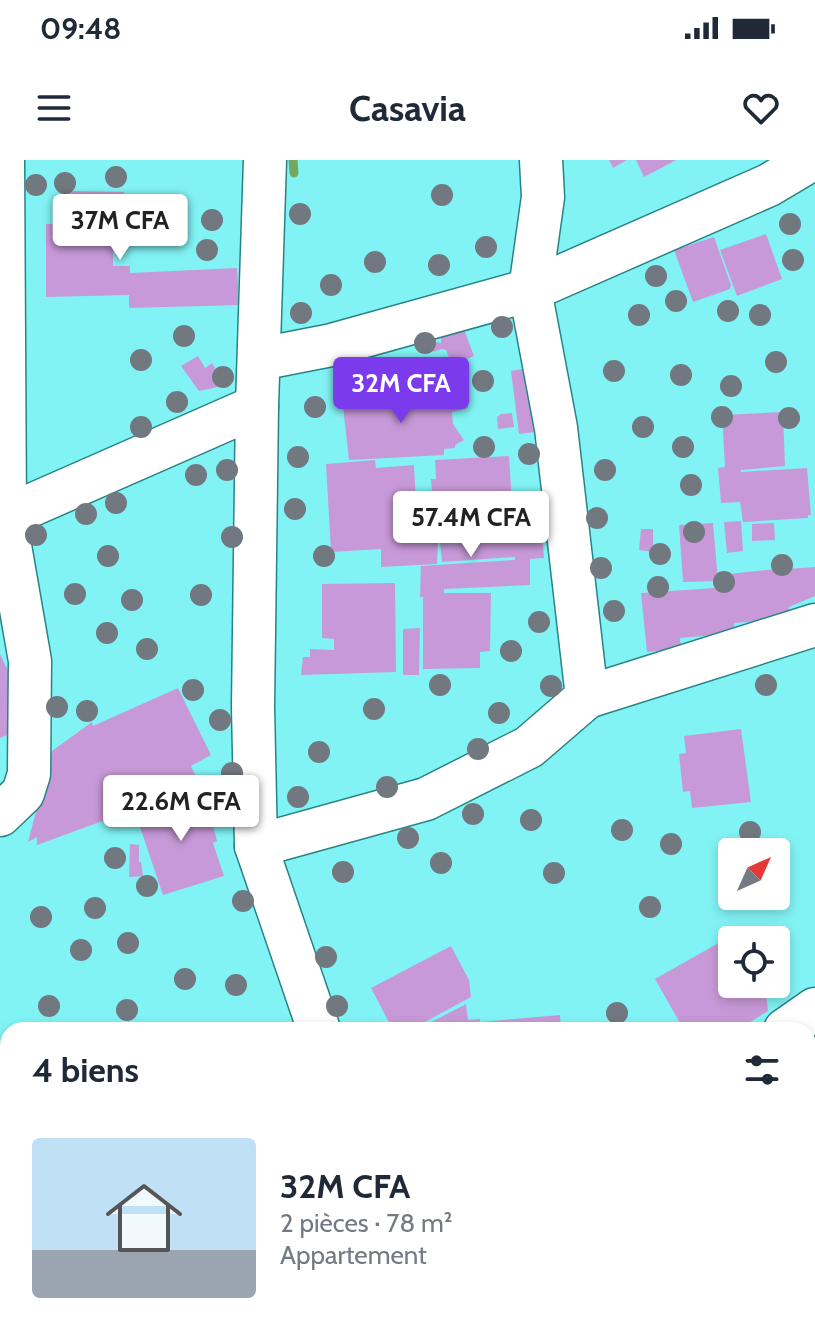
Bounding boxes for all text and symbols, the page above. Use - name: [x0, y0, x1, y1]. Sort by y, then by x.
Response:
- text: 09:48: [40, 10, 121, 47]
- icon: menu: [32, 86, 76, 130]
- text: Casavia: [349, 86, 466, 130]
- icon: heart: [739, 86, 783, 130]
- pin: 37M CFA: [46, 194, 194, 262]
- text: 37M CFA: [71, 204, 169, 236]
- pin: 32M CFA: [327, 357, 475, 425]
- text: 32M CFA: [351, 367, 451, 399]
- pin: 57.4M CFA: [379, 491, 563, 559]
- text: 57.4M CFA: [411, 501, 531, 533]
- pin: 22.6M CFA: [89, 775, 273, 843]
- text: 22.6M CFA: [121, 785, 241, 817]
- north arrow: [718, 838, 790, 910]
- map controls: [718, 838, 790, 998]
- button: locate: [718, 926, 790, 998]
- icon: filters: [740, 1048, 784, 1092]
- text: 4 biens: [32, 1049, 139, 1091]
- text: 32M CFA: [280, 1165, 410, 1207]
- icon: home: [96, 1170, 192, 1266]
- text: 2 pièces · 78 m²: [280, 1207, 452, 1239]
- text: Appartement: [280, 1239, 427, 1271]

